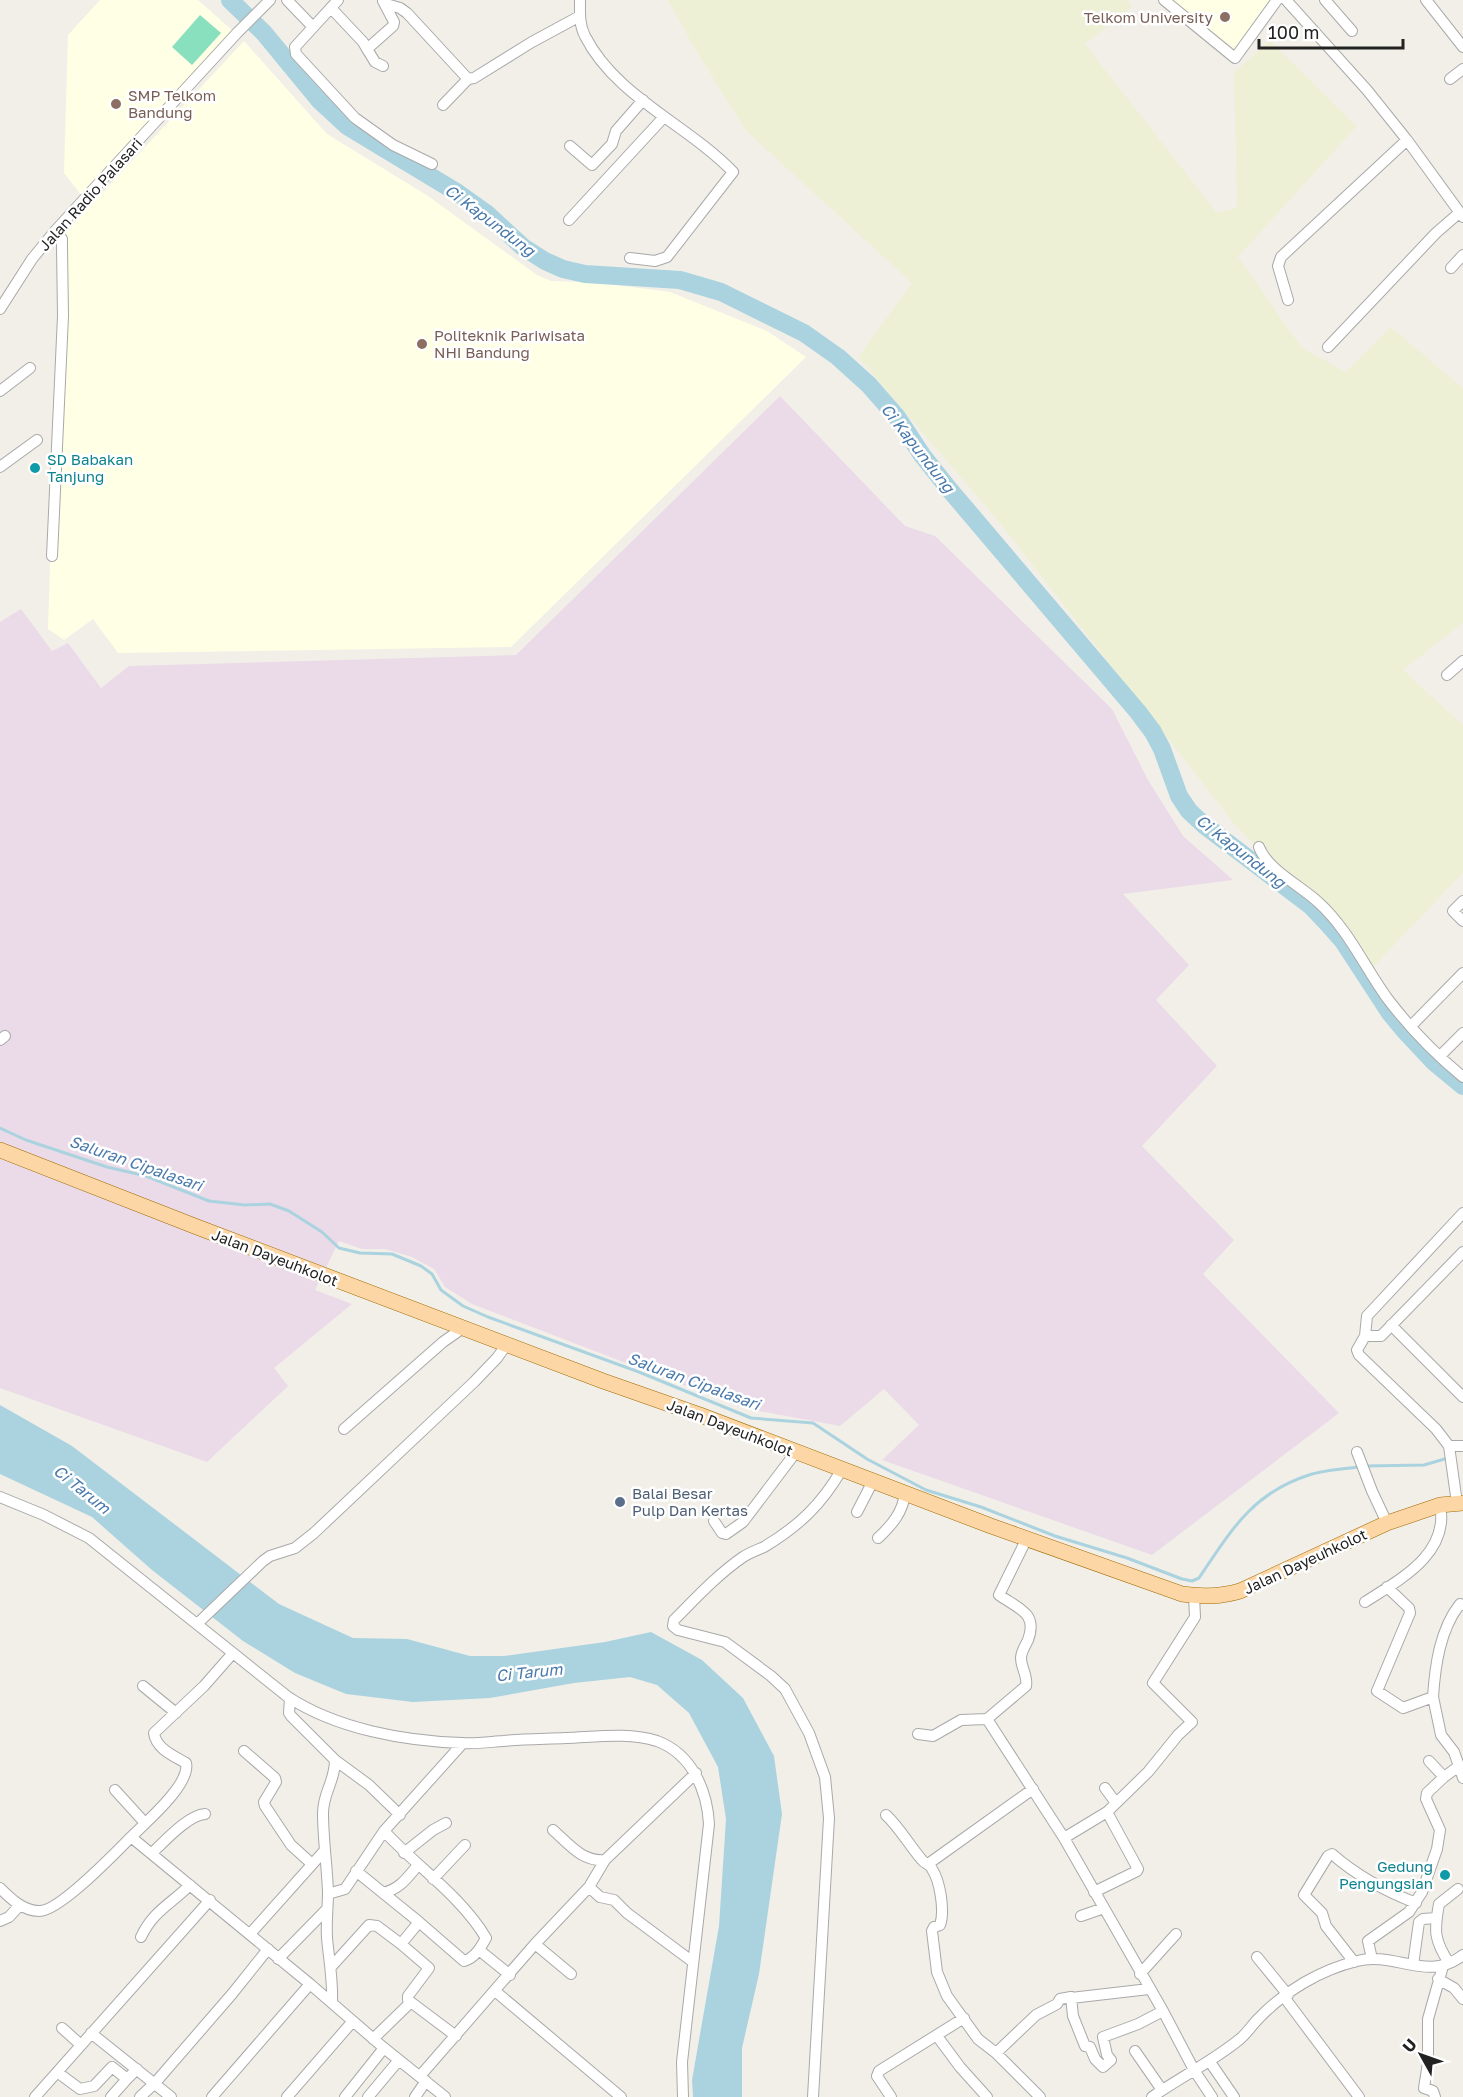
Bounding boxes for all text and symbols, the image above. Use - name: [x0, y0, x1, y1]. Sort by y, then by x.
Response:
- place label: Telkom University: [1084, 8, 1214, 26]
- marker: Telkom University: [1218, 10, 1232, 24]
- scale bar: [1259, 12, 1403, 50]
- text: 100 m: [1268, 21, 1319, 43]
- place label: SMP Telkom Bandung: [128, 86, 216, 121]
- marker: SMP Telkom Bandung: [109, 97, 123, 111]
- street label: Jalan Radio Palasari: [35, 134, 145, 254]
- water label: Ci Kapundung: [441, 180, 540, 261]
- place label: Politeknik Pariwisata NHI Bandung: [434, 326, 585, 361]
- marker: Politeknik Pariwisata NHI Bandung: [415, 337, 429, 351]
- water label: Ci Kapundung: [877, 399, 960, 497]
- place label: SD Babakan Tanjung: [47, 450, 133, 485]
- marker: SD Babakan Tanjung: [28, 461, 42, 475]
- water label: Ci Kapundung: [1192, 810, 1290, 893]
- water label: Saluran Cipalasari: [67, 1131, 207, 1196]
- street label: Jalan Dayeuhkolot: [209, 1225, 341, 1289]
- water label: Saluran Cipalasari: [625, 1348, 764, 1415]
- street label: Jalan Dayeuhkolot: [664, 1395, 796, 1459]
- water label: Ci Tarum: [50, 1460, 115, 1518]
- place label: Balai Besar Pulp Dan Kertas: [632, 1484, 748, 1519]
- marker: Balai Besar Pulp Dan Kertas: [613, 1495, 627, 1509]
- street label: Jalan Dayeuhkolot: [1241, 1525, 1369, 1597]
- water label: Ci Tarum: [495, 1658, 564, 1685]
- place label: Gedung Pengungsian: [1339, 1857, 1433, 1892]
- marker: Gedung Pengungsian: [1438, 1868, 1452, 1882]
- north arrow: [1391, 2025, 1451, 2085]
- text: U: [1398, 2034, 1421, 2056]

